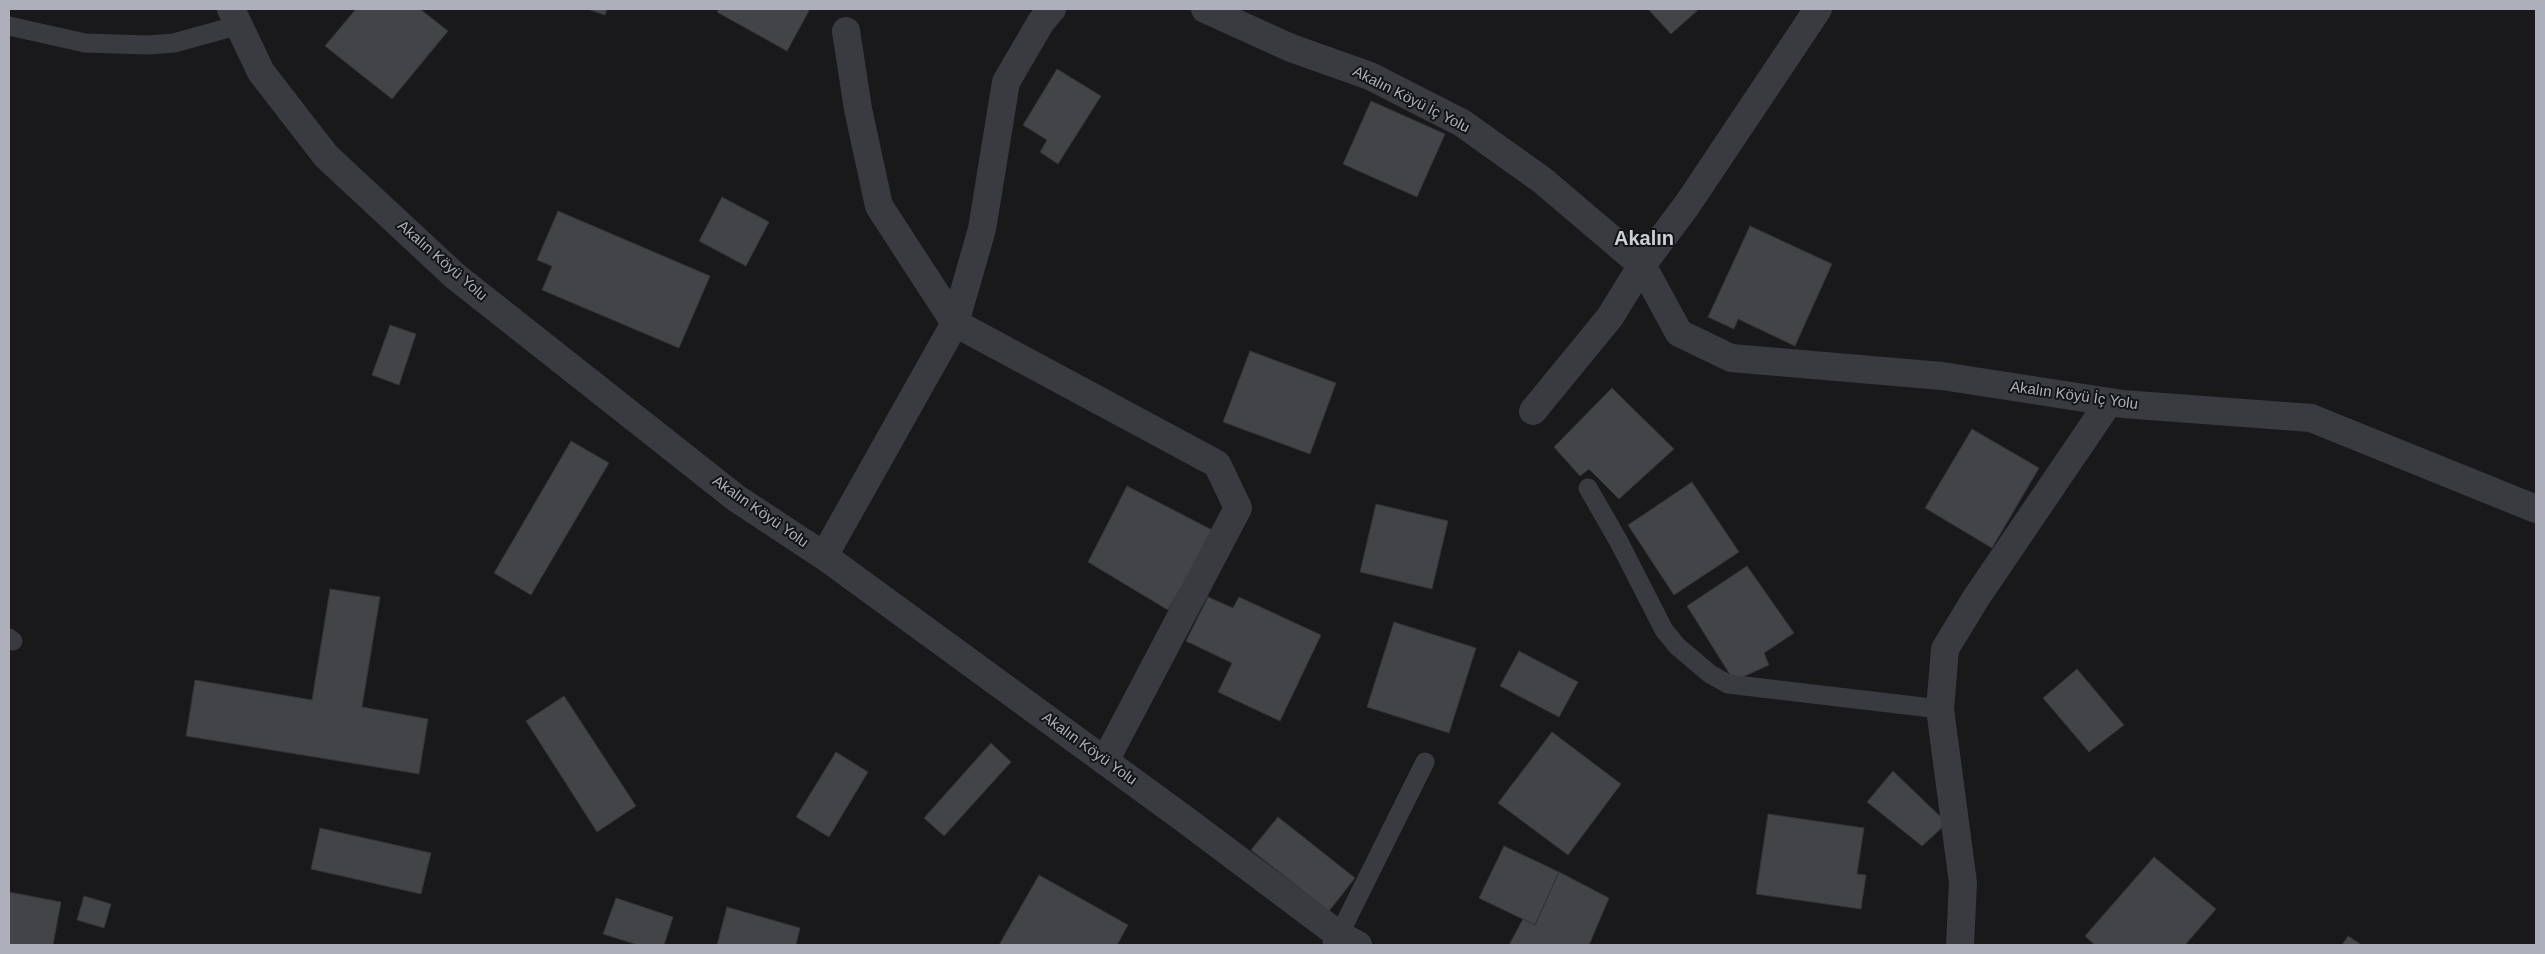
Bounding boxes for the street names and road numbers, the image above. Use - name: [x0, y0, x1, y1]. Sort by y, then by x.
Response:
- street label: Akalın Köyü İç Yolu: [1350, 63, 1472, 137]
- street label: Akalın Köyü Yolu: [394, 217, 490, 305]
- street label: Akalın Köyü İç Yolu: [2009, 378, 2139, 414]
- street label: Akalın Köyü Yolu: [709, 472, 811, 552]
- street label: Akalın Köyü Yolu: [1038, 709, 1140, 789]

